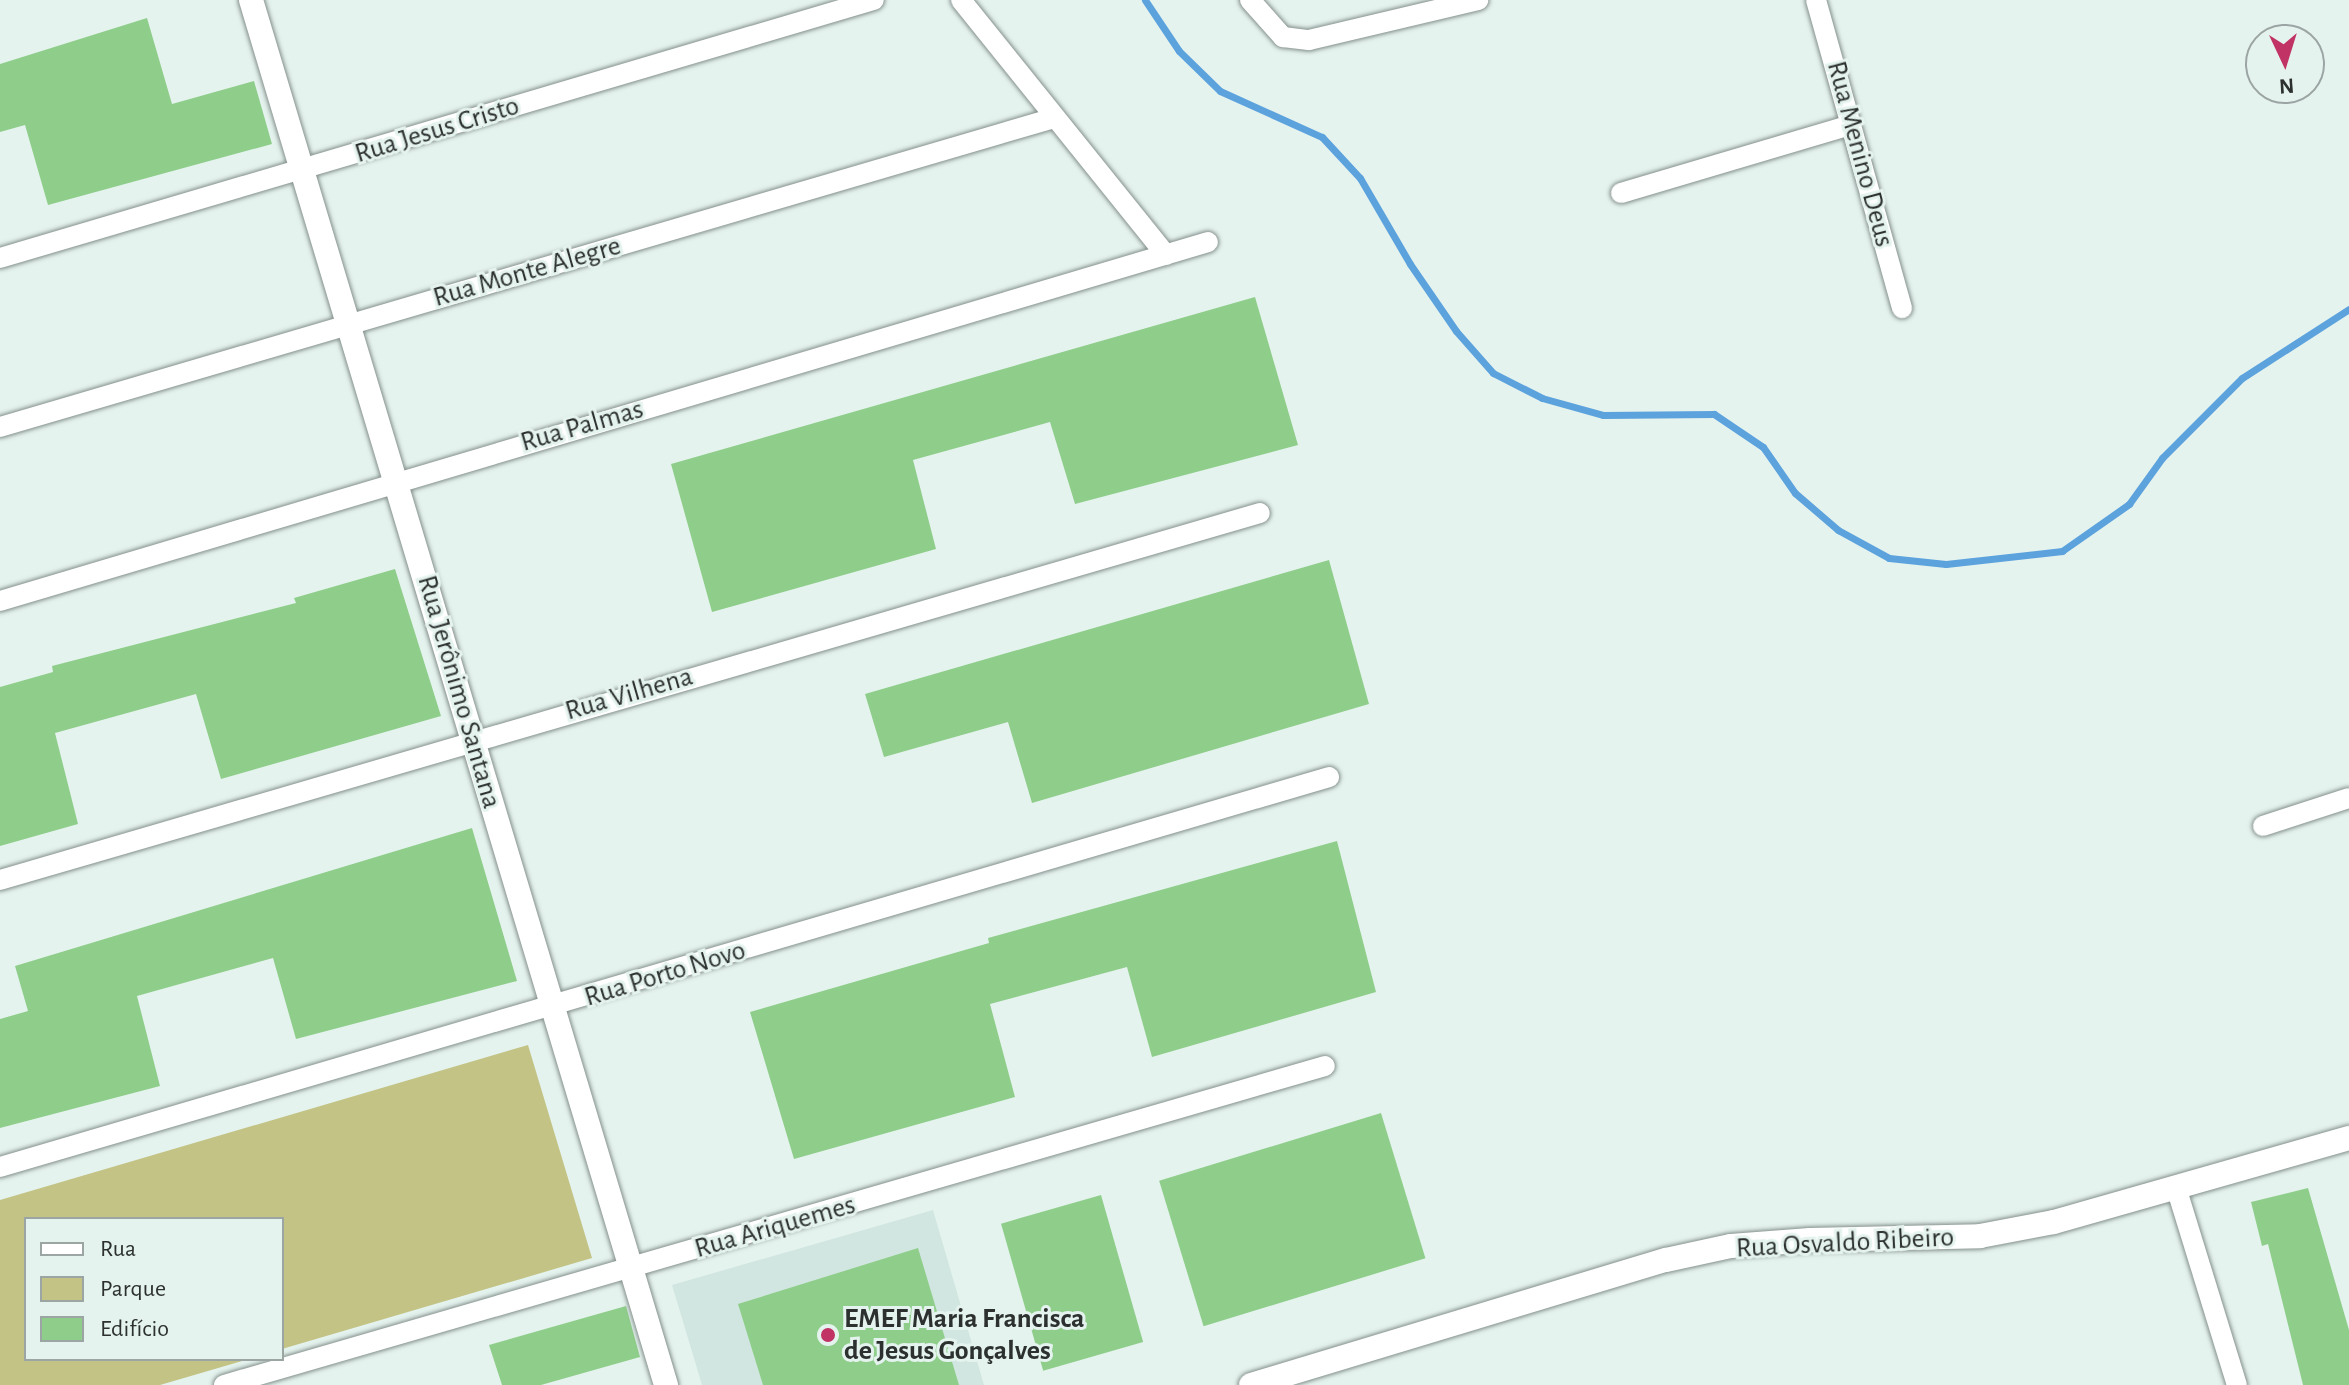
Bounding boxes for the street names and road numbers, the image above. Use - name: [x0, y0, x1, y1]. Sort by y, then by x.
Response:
- street label: Rua Menino Deus: [1819, 57, 1901, 251]
- street label: Rua Jesus Cristo: [351, 89, 523, 171]
- street label: Rua Monte Alegre: [429, 229, 625, 315]
- street label: Rua Palmas: [517, 392, 647, 460]
- street label: Rua Jerônimo Santana: [410, 572, 508, 812]
- street label: Rua Vilhena: [561, 660, 697, 728]
- street label: Rua Porto Novo: [580, 934, 750, 1014]
- street label: Rua Ariquemes: [691, 1188, 859, 1266]
- street label: Rua Osvaldo Ribeiro: [1735, 1221, 1955, 1265]

